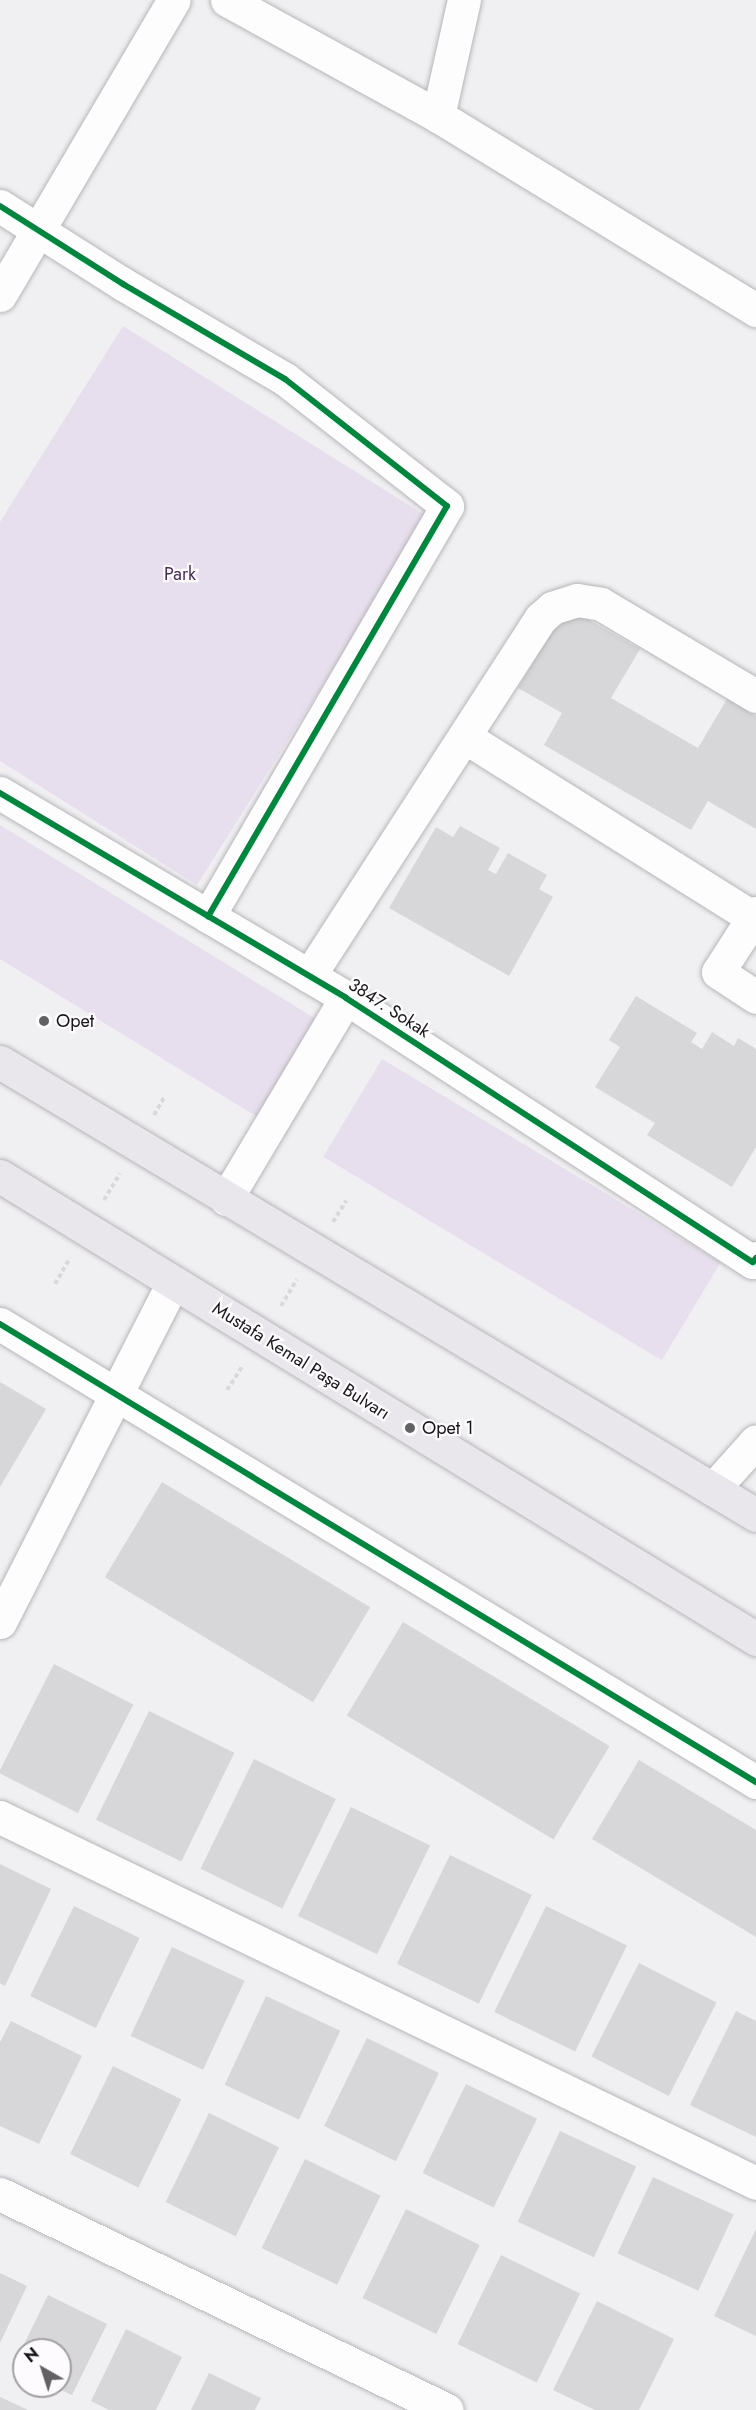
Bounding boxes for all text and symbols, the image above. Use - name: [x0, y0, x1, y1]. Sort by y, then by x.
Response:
- park label: Park: [164, 563, 196, 585]
- street label: 3847. Sokak: [344, 974, 434, 1042]
- place label: Opet: [56, 1010, 94, 1032]
- marker: Opet: [37, 1014, 51, 1028]
- street label: Mustafa Kemal Paşa Bulvarı: [208, 1298, 394, 1424]
- place label: Opet 1: [422, 1417, 474, 1439]
- marker: Opet 1: [403, 1421, 417, 1435]
- north arrow: [12, 2338, 72, 2398]
- text: N: [19, 2342, 44, 2368]

